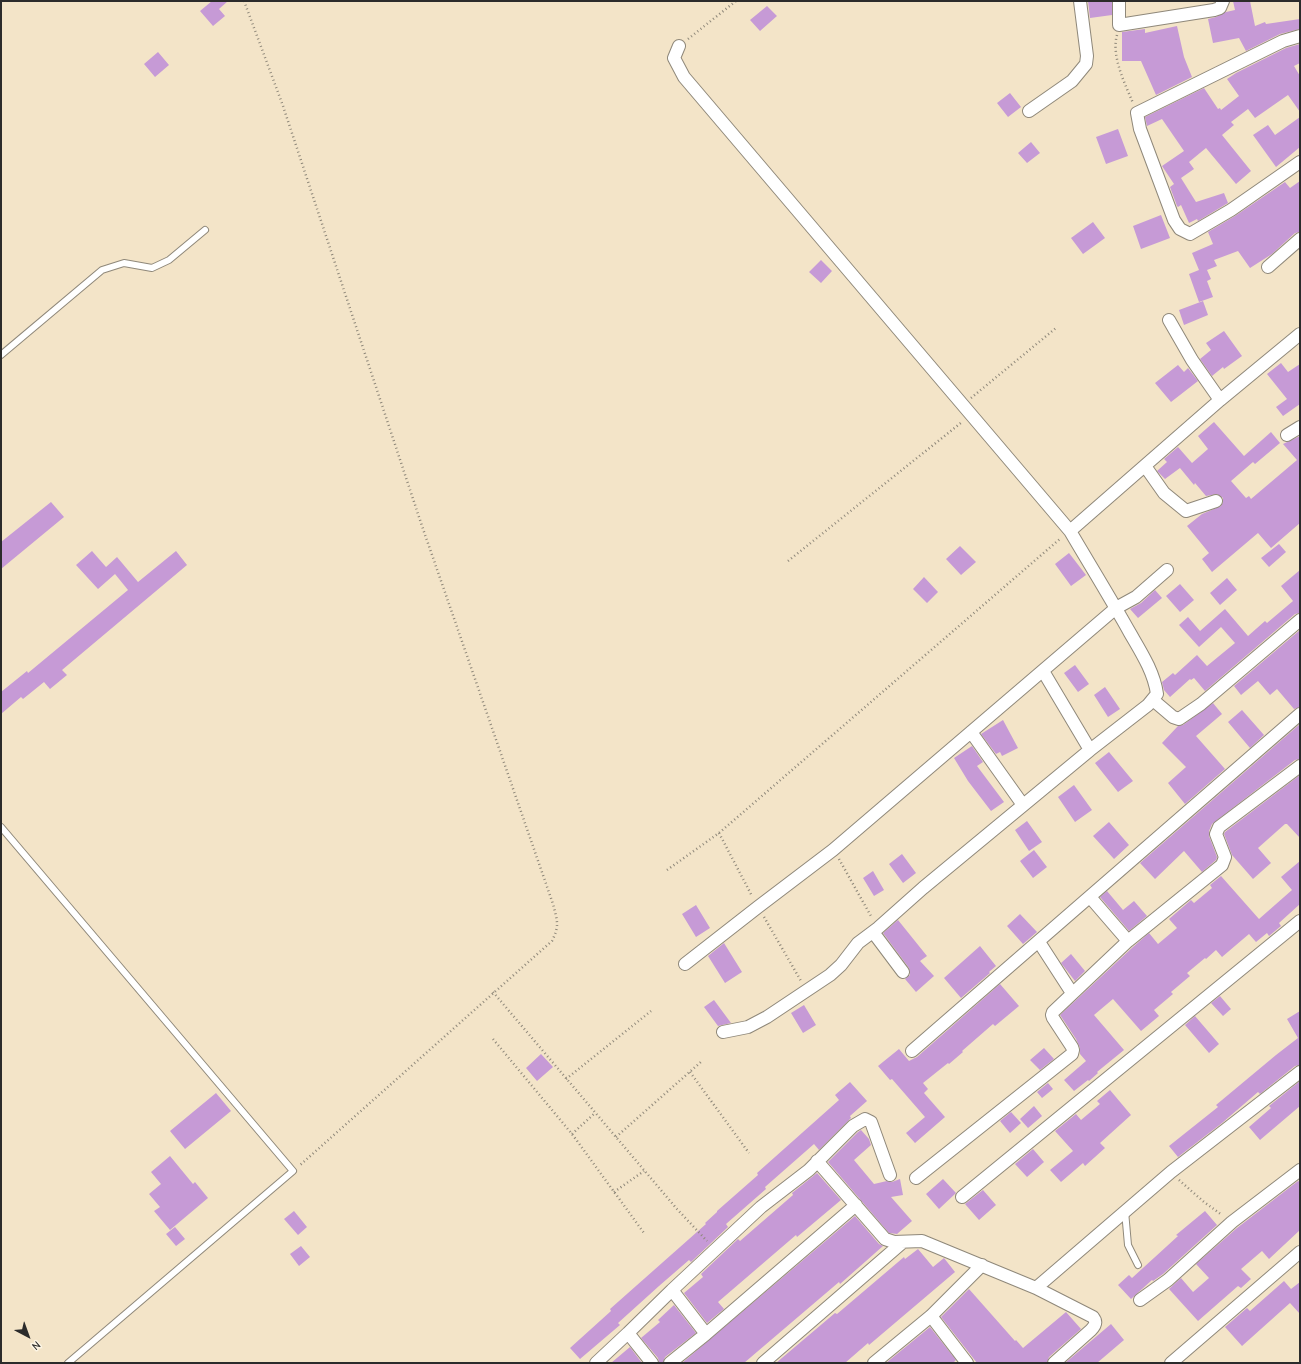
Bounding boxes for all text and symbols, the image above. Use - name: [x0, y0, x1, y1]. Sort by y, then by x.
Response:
- north arrow: [8, 1316, 48, 1356]
- text: N: [29, 1338, 43, 1353]

